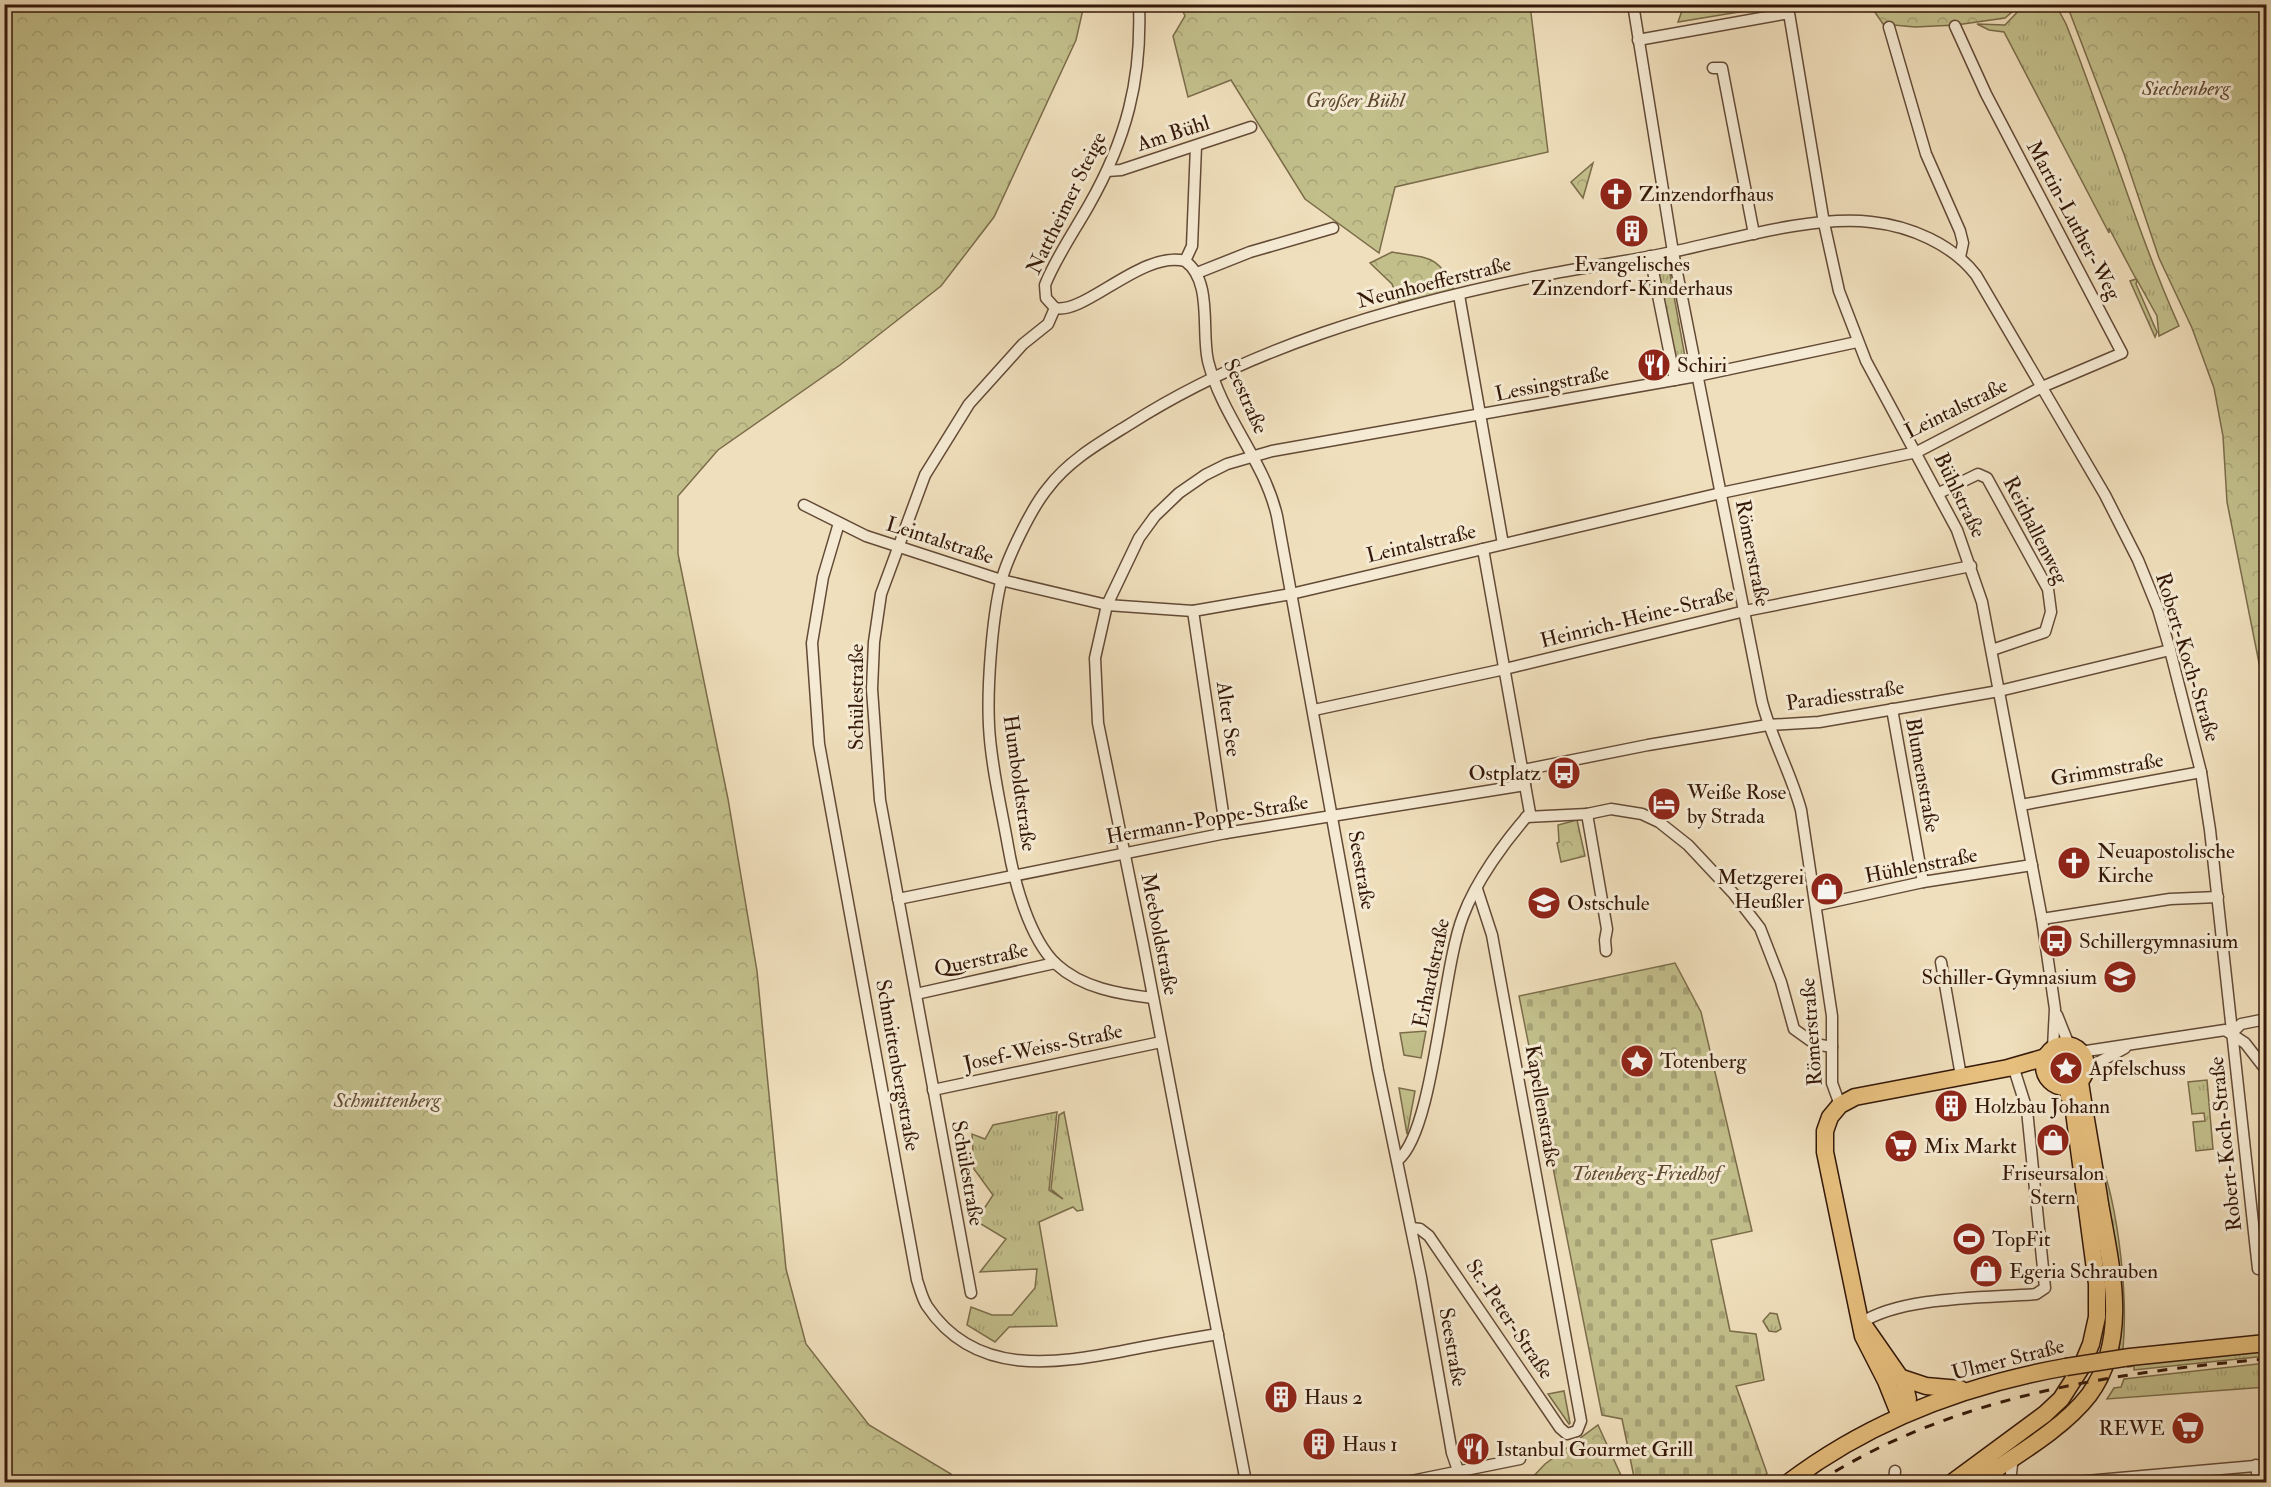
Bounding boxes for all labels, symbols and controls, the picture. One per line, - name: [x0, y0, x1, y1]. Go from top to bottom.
- park label: Siechenberg: [2141, 75, 2231, 102]
- park label: Großer Bühl: [1306, 87, 1406, 114]
- street label: Am Bühl: [1132, 109, 1214, 158]
- street label: Nattheimer Steige: [1020, 127, 1113, 279]
- street label: Martin-Luther-Weg: [2020, 136, 2127, 305]
- church icon: Zinzendorfhaus: [1598, 176, 1634, 212]
- place label: Zinzendorfhaus: [1639, 181, 1774, 208]
- building icon: Evangelisches Zinzendorf-Kinderhaus: [1614, 213, 1650, 249]
- street label: Neunhoefferstraße: [1354, 250, 1514, 315]
- place label: Evangelisches Zinzendorf-Kinderhaus: [1531, 251, 1733, 302]
- restaurant icon: Schiri: [1636, 347, 1672, 383]
- place label: Schiri: [1677, 352, 1728, 379]
- street label: Seestraße: [1217, 354, 1274, 438]
- street label: Lessingstraße: [1493, 359, 1612, 408]
- street label: Leintalstraße: [1900, 372, 2013, 445]
- street label: Bühlstraße: [1927, 448, 1992, 542]
- street label: Reithallenweg: [1997, 472, 2075, 589]
- street label: Römerstraße: [1729, 497, 1776, 609]
- street label: Leintalstraße: [883, 510, 997, 571]
- street label: Leintalstraße: [1364, 518, 1479, 569]
- street label: Robert-Koch-Straße: [2149, 569, 2226, 745]
- street label: Heinrich-Heine-Straße: [1537, 580, 1737, 655]
- street label: Schülestraße: [843, 644, 870, 750]
- street label: Paradiesstraße: [1784, 674, 1906, 717]
- street label: Alter See: [1210, 679, 1247, 759]
- street label: Humboldtstraße: [997, 713, 1042, 853]
- street label: Blumenstraße: [1899, 716, 1946, 835]
- street label: Grimmstraße: [2049, 746, 2166, 793]
- bus stop icon: Ostplatz: [1546, 755, 1582, 791]
- place label: Ostplatz: [1468, 760, 1541, 787]
- place label: Weiße Rose by Strada: [1686, 779, 1787, 830]
- hotel icon: Weiße Rose by Strada: [1646, 786, 1682, 822]
- street label: Hermann-Poppe-Straße: [1104, 788, 1310, 851]
- street label: Seestraße: [1341, 828, 1382, 912]
- place label: Neuapostolische Kirche: [2097, 838, 2235, 889]
- street label: Hühlenstraße: [1862, 841, 1980, 890]
- church icon: Neuapostolische Kirche: [2056, 845, 2092, 881]
- place label: Metzgerei Heußler: [1717, 864, 1804, 915]
- street label: Meeboldstraße: [1134, 871, 1185, 998]
- shop icon: Metzgerei Heußler: [1809, 871, 1845, 907]
- school or university icon: Ostschule: [1526, 885, 1562, 921]
- place label: Ostschule: [1567, 890, 1650, 917]
- street label: Erhardstraße: [1407, 916, 1456, 1030]
- bus stop icon: Schillergymnasium: [2038, 923, 2074, 959]
- place label: Schillergymnasium: [2079, 928, 2238, 955]
- street label: Querstraße: [931, 936, 1031, 983]
- school or university icon: Schiller-Gymnasium: [2102, 959, 2138, 995]
- place label: Schiller-Gymnasium: [1922, 964, 2097, 991]
- street label: Schmittenbergstraße: [869, 977, 926, 1153]
- street label: Römerstraße: [1794, 977, 1829, 1087]
- street label: Josef-Weiss-Straße: [960, 1017, 1125, 1078]
- street label: Kapellenstraße: [1518, 1043, 1567, 1169]
- place icon: Totenberg: [1619, 1043, 1655, 1079]
- place label: Totenberg: [1660, 1048, 1747, 1075]
- place icon: Apfelschuss: [2048, 1050, 2084, 1086]
- place label: Apfelschuss: [2088, 1055, 2186, 1082]
- street label: Robert-Koch-Straße: [2203, 1055, 2248, 1233]
- park label: Schmittenberg: [332, 1087, 442, 1114]
- building icon: Holzbau Johann: [1933, 1088, 1969, 1124]
- place label: Holzbau Johann: [1974, 1093, 2110, 1120]
- street label: Schülestraße: [945, 1118, 990, 1228]
- shop icon: Friseursalon Stern: [2035, 1122, 2071, 1158]
- supermarket icon: Mix Markt: [1883, 1128, 1919, 1164]
- place label: Mix Markt: [1924, 1133, 2017, 1160]
- park label: Totenberg-Friedhof: [1571, 1160, 1726, 1187]
- place label: Friseursalon Stern: [2002, 1160, 2105, 1211]
- sports icon: TopFit: [1951, 1221, 1987, 1257]
- place label: TopFit: [1992, 1226, 2051, 1253]
- shop icon: Egeria Schrauben: [1968, 1253, 2004, 1289]
- street label: St.-Peter-Straße: [1459, 1254, 1560, 1385]
- place label: Egeria Schrauben: [2009, 1258, 2158, 1285]
- street label: Seestraße: [1432, 1305, 1473, 1389]
- street label: Ulmer Straße: [1949, 1332, 2068, 1387]
- building icon: Haus 2: [1263, 1379, 1299, 1415]
- place label: Haus 2: [1304, 1384, 1363, 1411]
- supermarket icon: REWE: [2170, 1410, 2206, 1446]
- place label: REWE: [2098, 1415, 2165, 1442]
- building icon: Haus 1: [1301, 1426, 1337, 1462]
- place label: Haus 1: [1342, 1431, 1398, 1458]
- restaurant icon: Istanbul Gourmet Grill: [1455, 1431, 1491, 1467]
- place label: Istanbul Gourmet Grill: [1496, 1436, 1694, 1463]

